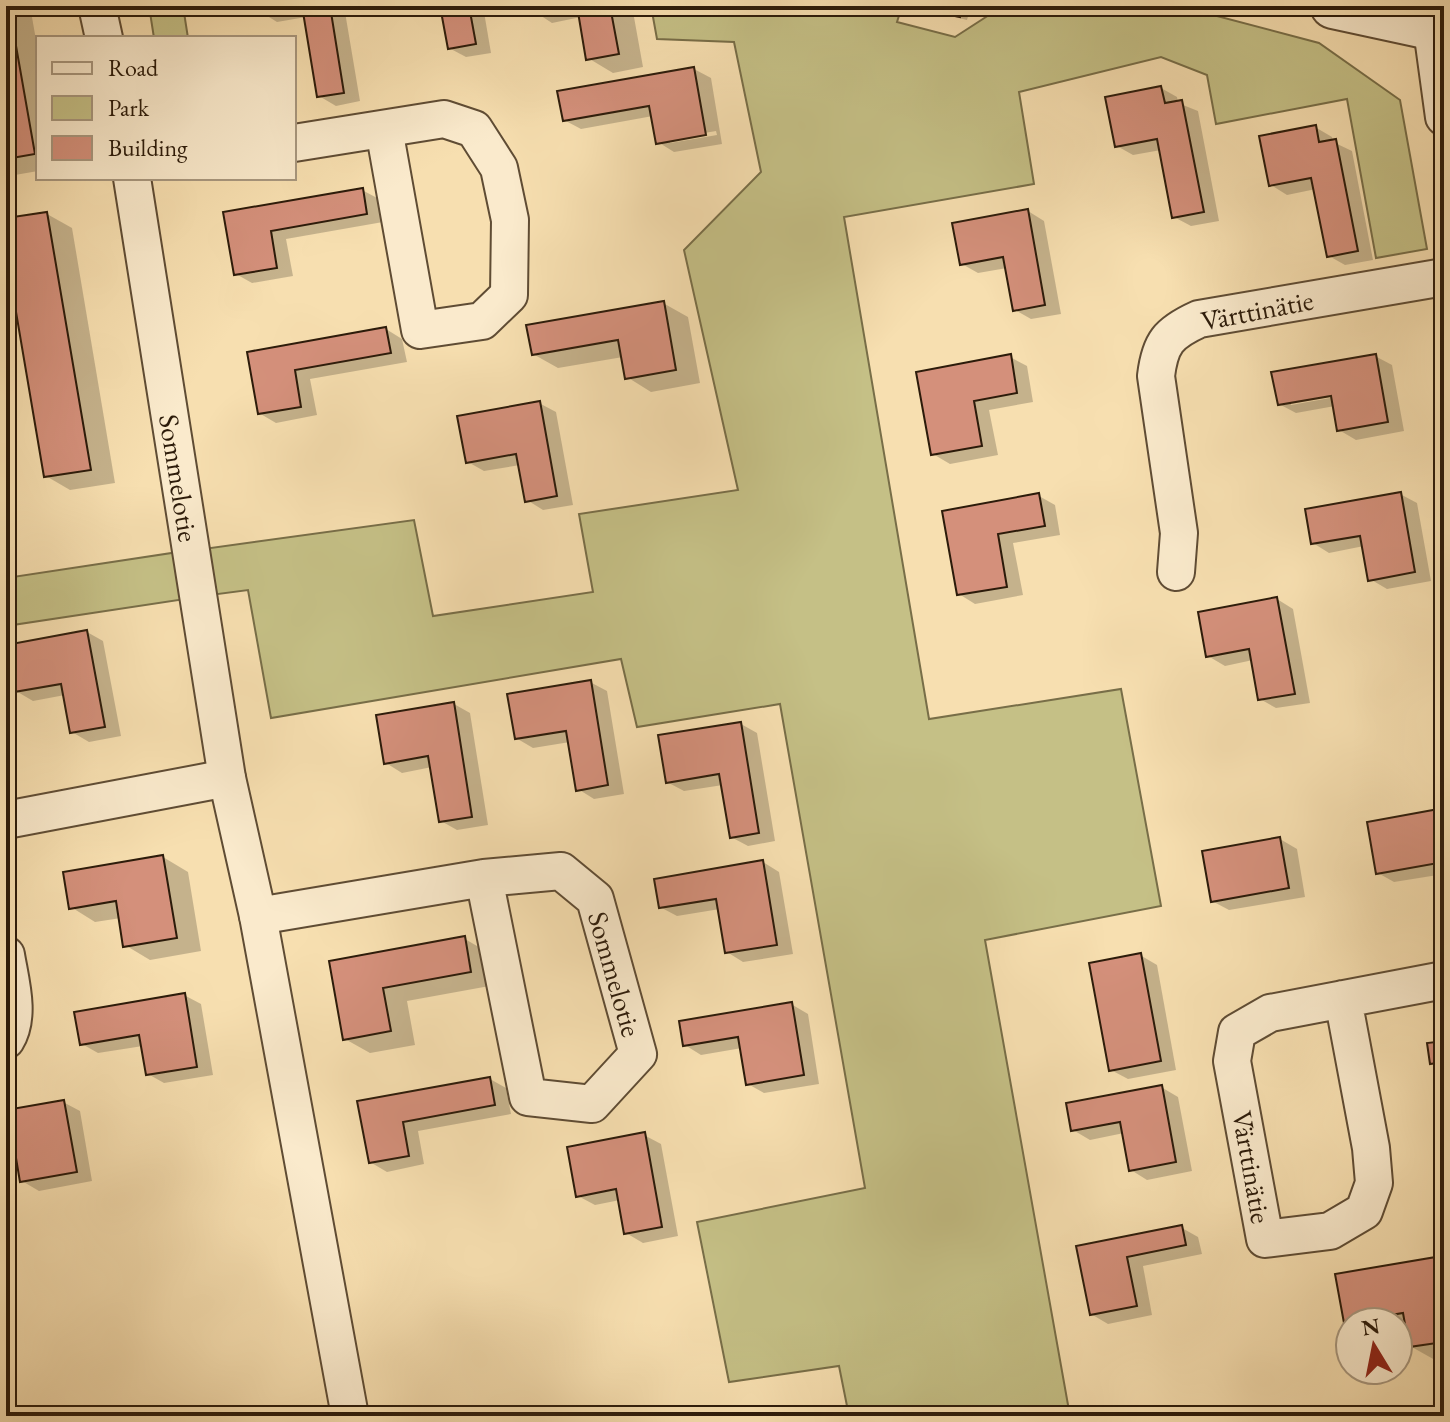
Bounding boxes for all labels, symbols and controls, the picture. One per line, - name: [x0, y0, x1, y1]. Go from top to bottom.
- legend: [36, 36, 296, 180]
- text: Road: [108, 52, 159, 83]
- text: Park: [108, 92, 150, 123]
- text: Building: [108, 132, 188, 163]
- street label: Värttinätie: [1198, 281, 1316, 338]
- street label: Sommelotie: [151, 412, 207, 544]
- street label: Sommelotie: [580, 907, 650, 1041]
- street label: Värttinätie: [1224, 1108, 1280, 1226]
- north arrow: [1334, 1306, 1414, 1386]
- text: N: [1359, 1311, 1382, 1343]

